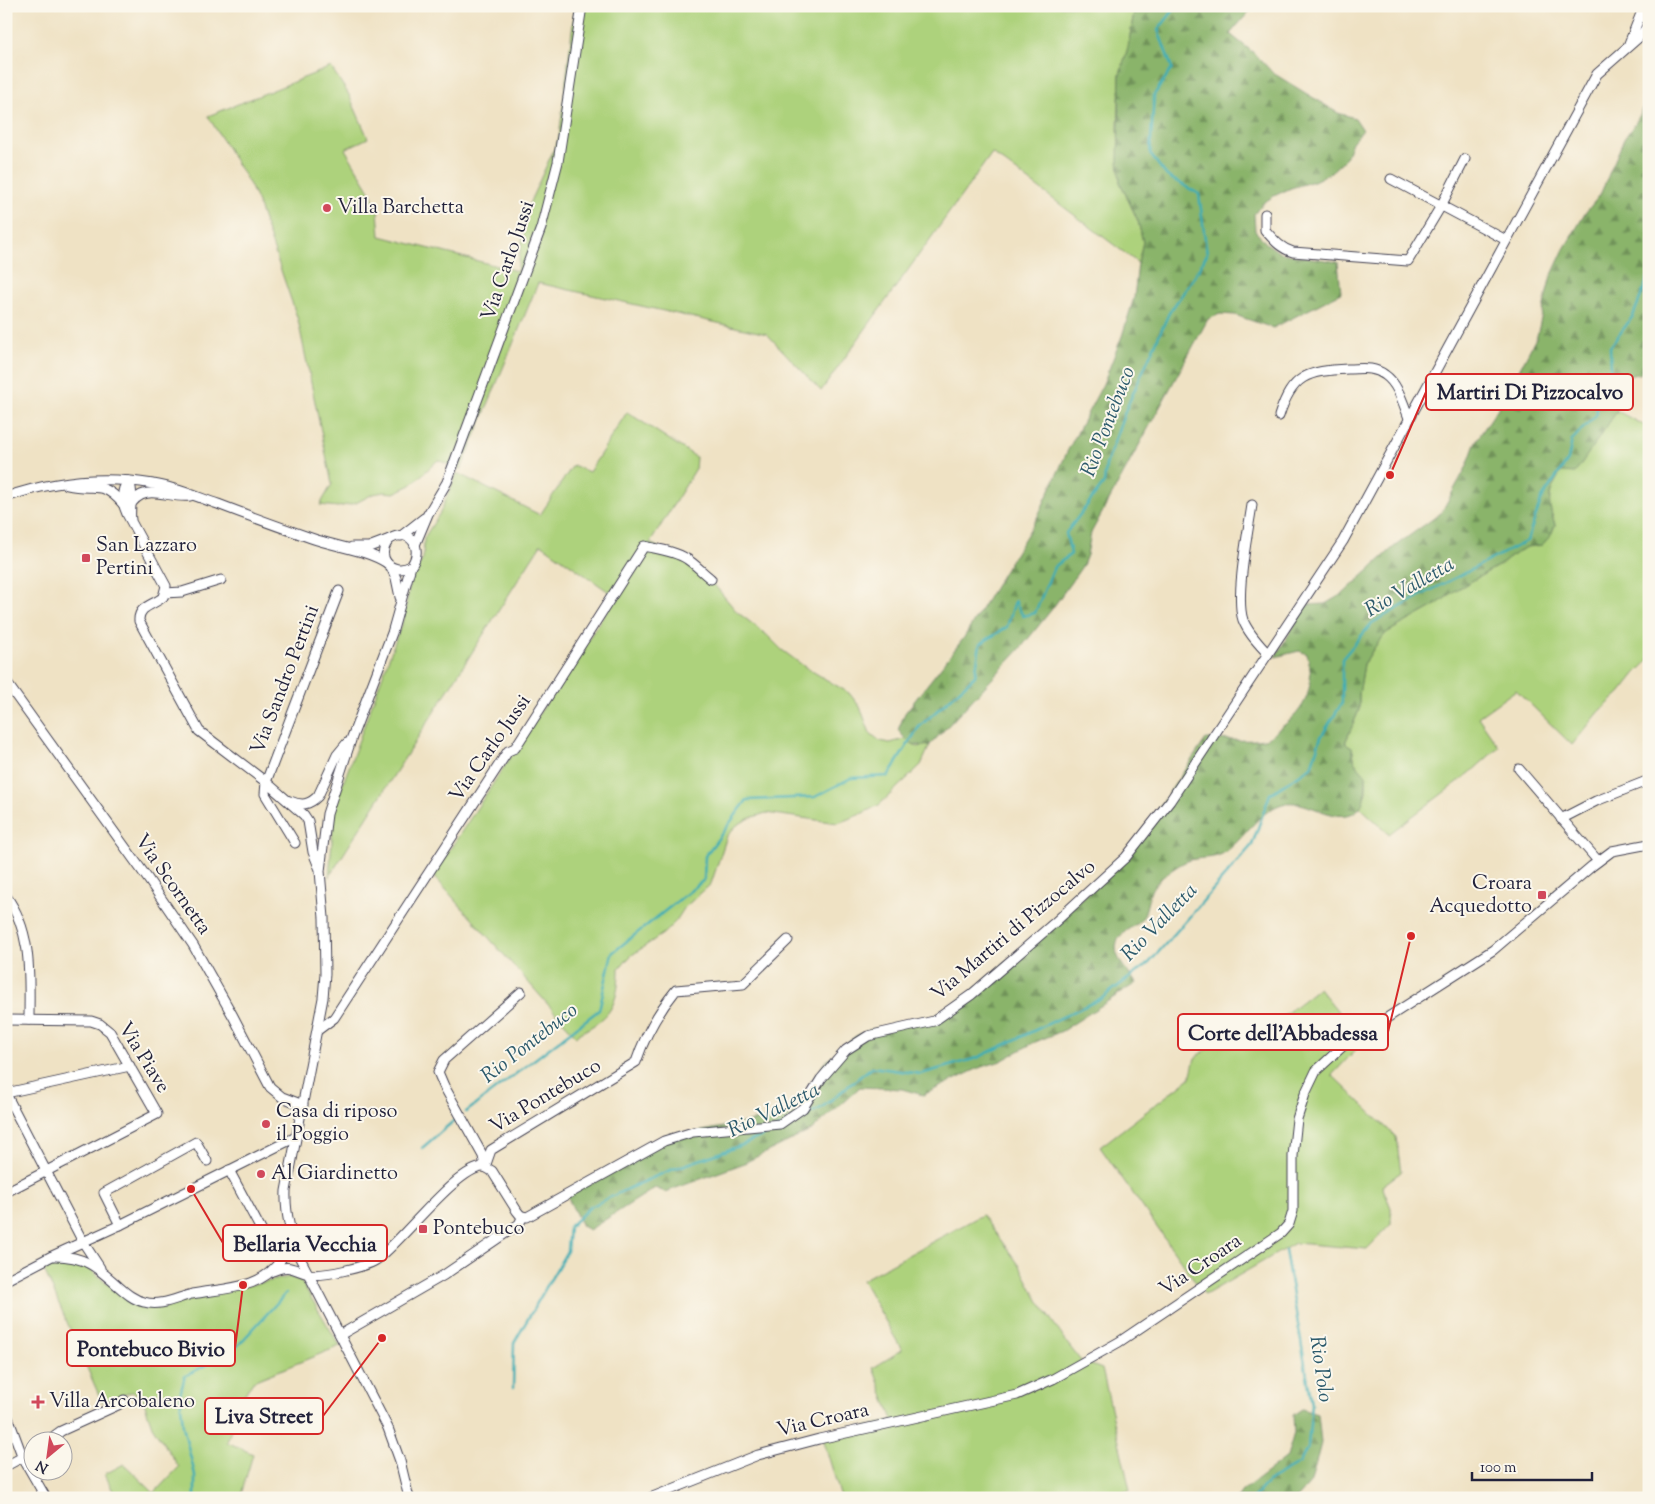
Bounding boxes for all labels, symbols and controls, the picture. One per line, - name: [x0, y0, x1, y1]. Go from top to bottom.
- place label: Villa Barchetta: [337, 194, 464, 223]
- street label: Via Carlo Jussi: [475, 197, 543, 325]
- marker: Villa Barchetta: [321, 202, 333, 214]
- water label: Rio Pontebuco: [1074, 363, 1144, 481]
- callout: Martiri Di Pizzocalvo: [1426, 374, 1633, 410]
- text: Martiri Di Pizzocalvo: [1437, 379, 1624, 409]
- place label: San Lazzaro Pertini: [96, 532, 197, 584]
- water label: Rio Valletta: [1360, 550, 1460, 626]
- marker: San Lazzaro Pertini: [80, 552, 92, 564]
- street label: Via Sandro Pertini: [244, 601, 328, 759]
- street label: Via Carlo Jussi: [443, 689, 539, 809]
- street label: Via Scornetta: [126, 829, 218, 941]
- street label: Via Martiri di Pizzocalvo: [925, 853, 1103, 1009]
- place label: Croara Acquedotto: [1429, 870, 1532, 922]
- water label: Rio Valletta: [1115, 877, 1205, 969]
- marker: Croara Acquedotto: [1536, 889, 1548, 901]
- water label: Rio Pontebuco: [475, 997, 585, 1091]
- callout: Corte dell'Abbadessa: [1178, 1014, 1388, 1050]
- street label: Via Piave: [110, 1017, 176, 1099]
- text: Corte dell'Abbadessa: [1188, 1020, 1378, 1050]
- street label: Via Pontebuco: [485, 1052, 607, 1142]
- water label: Rio Valletta: [723, 1076, 825, 1146]
- place label: Casa di riposo il Poggio: [276, 1098, 398, 1150]
- marker: Casa di riposo il Poggio: [260, 1118, 272, 1130]
- place label: Al Giardinetto: [271, 1160, 398, 1189]
- marker: Al Giardinetto: [255, 1168, 267, 1180]
- place label: Pontebuco: [433, 1215, 524, 1244]
- marker: Pontebuco: [417, 1223, 429, 1235]
- callout: Bellaria Vecchia: [223, 1225, 387, 1261]
- street label: Via Croara: [1154, 1228, 1248, 1304]
- text: Bellaria Vecchia: [233, 1231, 377, 1261]
- callout: Pontebuco Bivio: [67, 1330, 235, 1366]
- water label: Rio Polo: [1301, 1334, 1339, 1404]
- text: Pontebuco Bivio: [77, 1336, 225, 1366]
- place label: Villa Arcobaleno: [49, 1388, 195, 1417]
- marker: Villa Arcobaleno: [31, 1395, 45, 1409]
- street label: Via Croara: [774, 1396, 872, 1446]
- callout: Liva Street: [205, 1398, 323, 1434]
- text: Liva Street: [215, 1403, 314, 1433]
- north arrow: [22, 1432, 72, 1482]
- scale bar: [1472, 1449, 1592, 1481]
- text: N: [33, 1454, 52, 1477]
- text: 100 m: [1480, 1458, 1517, 1479]

